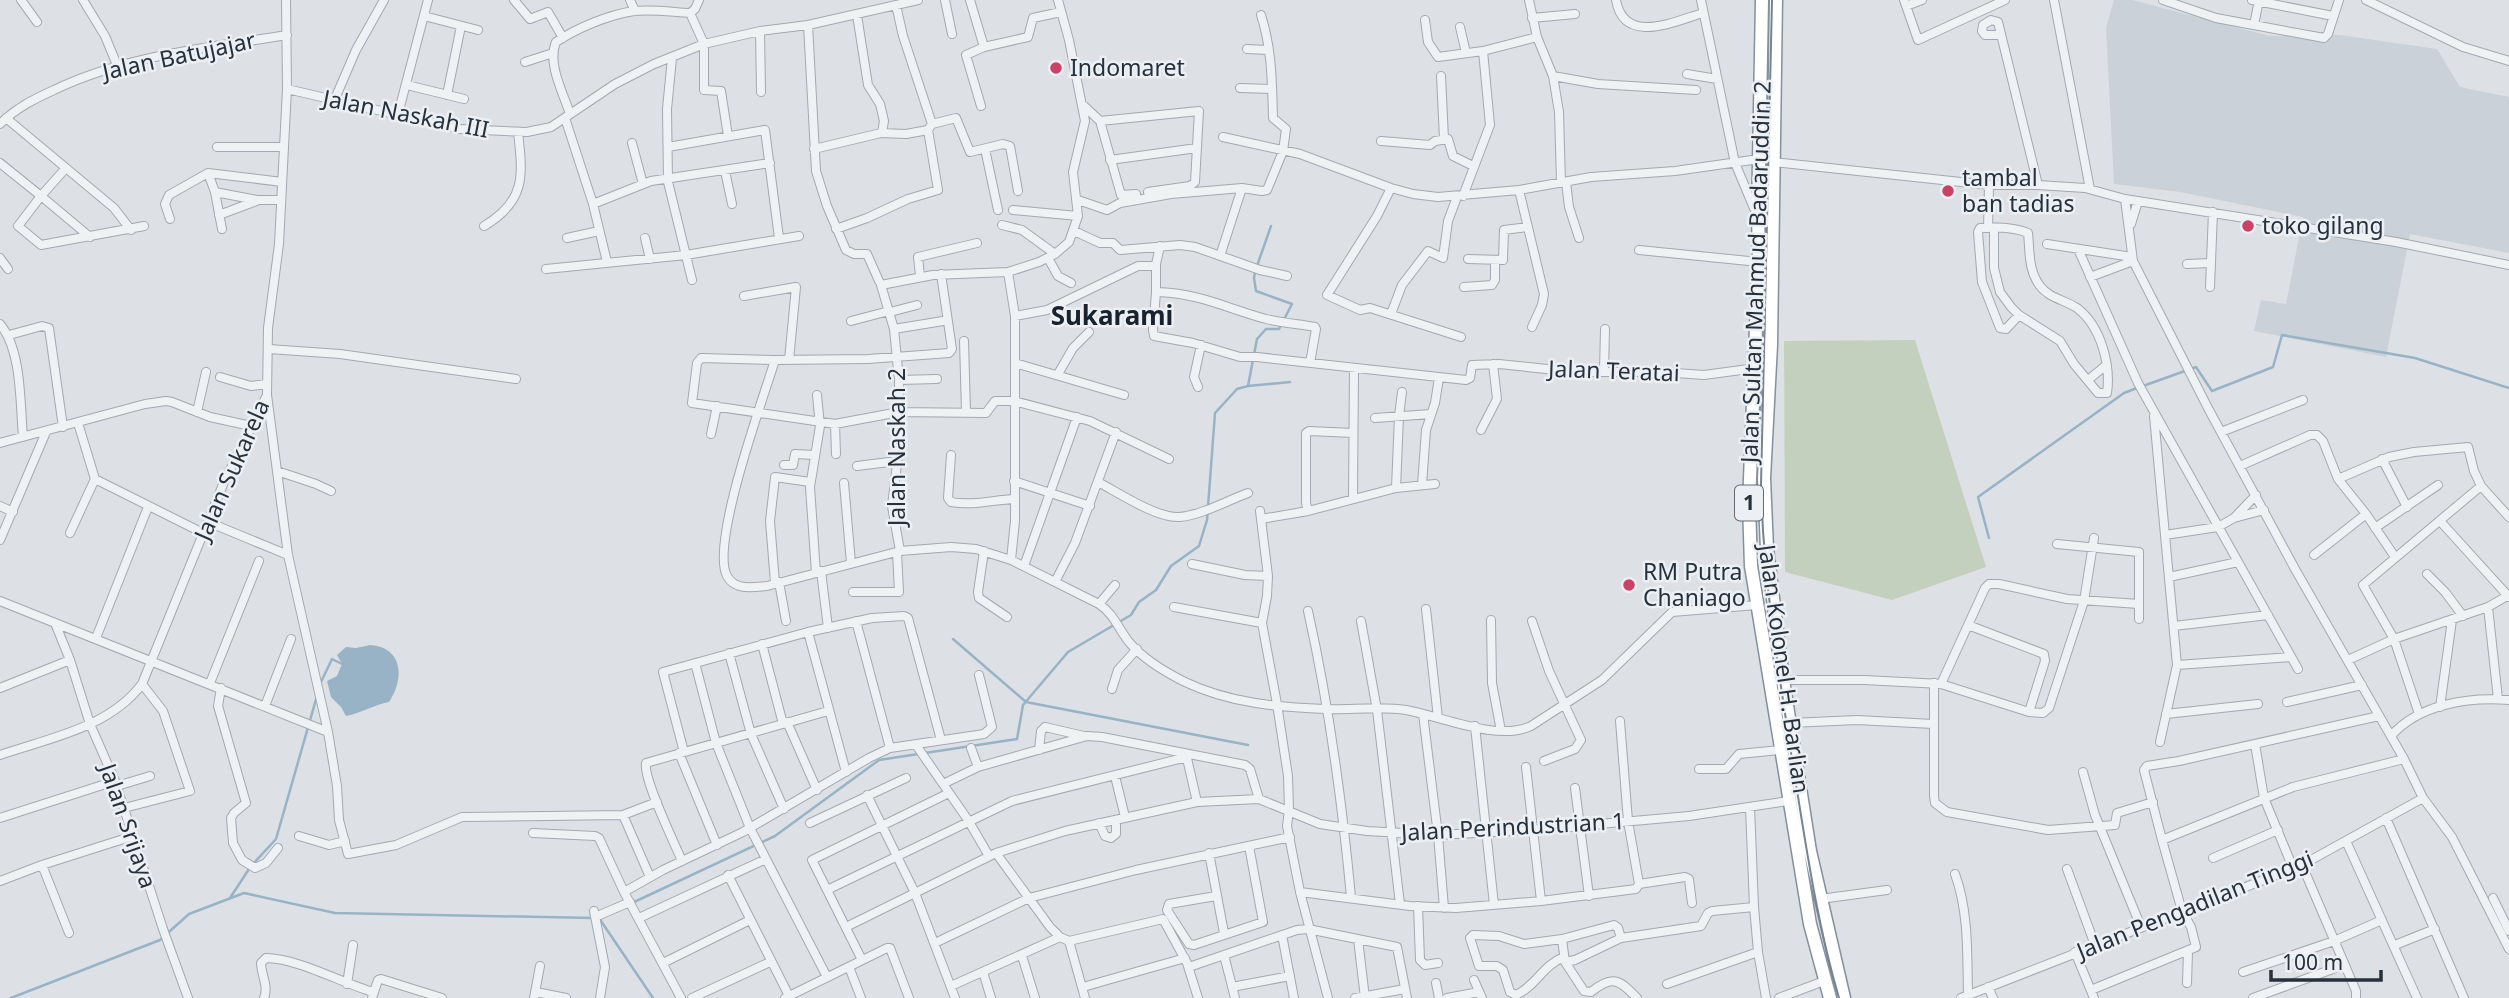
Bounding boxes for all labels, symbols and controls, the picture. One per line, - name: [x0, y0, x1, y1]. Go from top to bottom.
- street label: Jalan Batujajar: [97, 23, 259, 87]
- place label: Indomaret: [1070, 51, 1185, 83]
- marker: Indomaret: [1048, 60, 1064, 76]
- street label: Jalan Sultan Mahmud Badaruddin 2: [1732, 80, 1778, 466]
- street label: Jalan Naskah III: [319, 81, 492, 145]
- place label: tambal ban tadias: [1962, 161, 2074, 219]
- marker: tambal ban tadias: [1940, 183, 1956, 199]
- place label: toko gilang: [2262, 209, 2384, 241]
- marker: toko gilang: [2240, 218, 2256, 234]
- district label: Sukarami: [1051, 297, 1173, 333]
- street label: Jalan Teratai: [1546, 352, 1680, 388]
- street label: Jalan Naskah 2: [880, 368, 912, 528]
- street label: Jalan Sukarela: [185, 394, 276, 547]
- road number: 1: [1735, 486, 1763, 520]
- street label: Jalan Kolonel H. Barlian: [1751, 540, 1818, 795]
- place label: RM Putra Chaniago: [1643, 555, 1746, 613]
- marker: RM Putra Chaniago: [1621, 577, 1637, 593]
- street label: Jalan Srijaya: [92, 757, 165, 892]
- street label: Jalan Perindustrian 1: [1398, 804, 1626, 848]
- street label: Jalan Pengadilan Tinggi: [2070, 842, 2318, 967]
- scale bar: [2271, 939, 2381, 983]
- text: 100 m: [2282, 948, 2343, 976]

